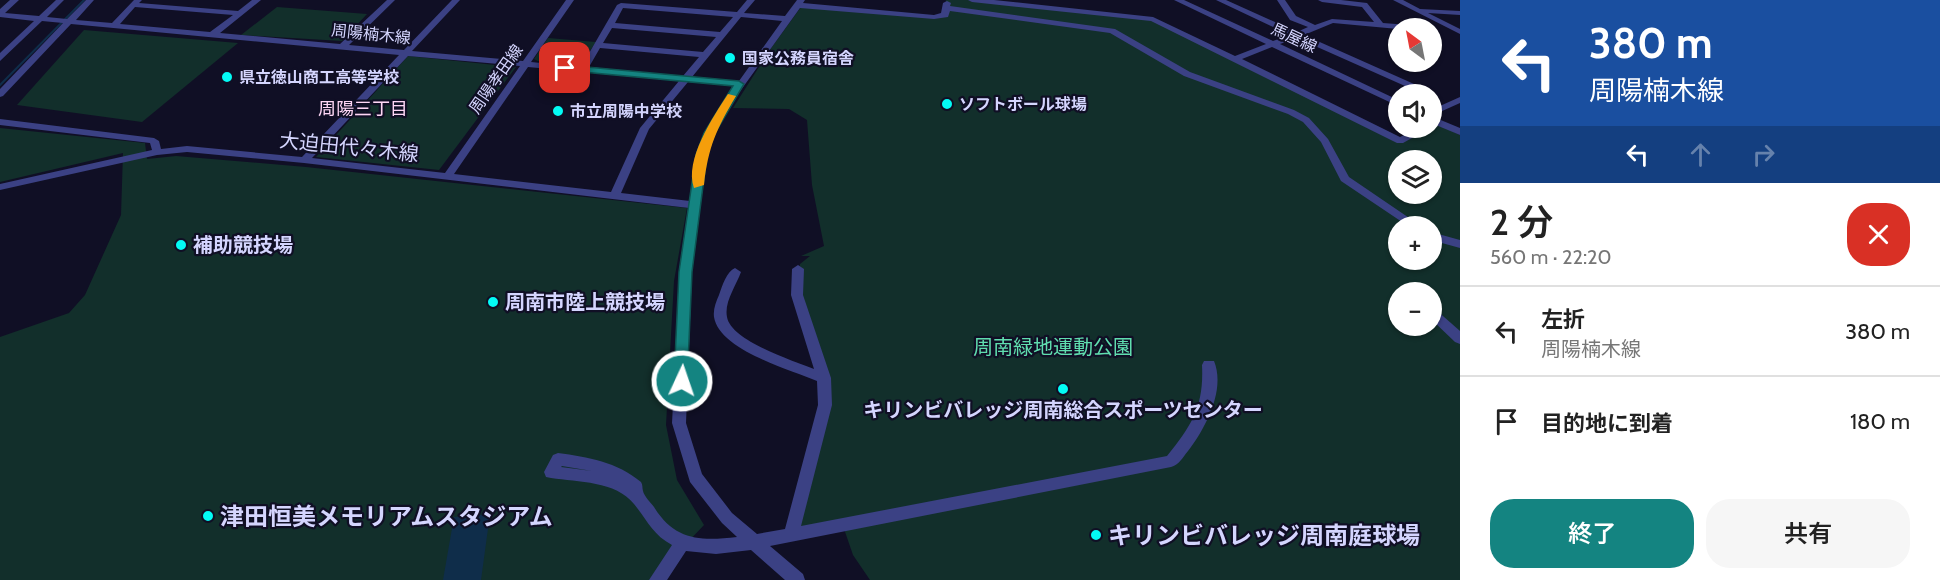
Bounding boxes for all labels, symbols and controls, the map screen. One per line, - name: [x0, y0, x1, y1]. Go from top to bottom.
- text: 380 m: [1589, 17, 1713, 69]
- north arrow: [1388, 18, 1442, 72]
- map controls: [1388, 18, 1442, 336]
- street label: 馬屋線: [1268, 19, 1320, 57]
- street label: 周陽楠木線: [330, 20, 412, 48]
- icon: left: [1490, 24, 1568, 102]
- street label: 周陽孝田線: [465, 41, 527, 117]
- pin: [539, 42, 590, 93]
- place label: 国家公務員宿舎: [742, 49, 854, 68]
- icon: arrive: [548, 51, 581, 84]
- marker: 国家公務員宿舎: [723, 51, 737, 65]
- place label: 県立徳山商工高等学校: [239, 68, 399, 87]
- marker: 県立徳山商工高等学校: [220, 70, 234, 84]
- text: 周陽楠木線: [1589, 74, 1724, 107]
- button: sound: [1388, 84, 1442, 138]
- place label: ソフトボール球場: [959, 95, 1087, 114]
- marker: ソフトボール球場: [940, 97, 954, 111]
- district label: 周陽三丁目: [318, 98, 408, 120]
- place label: 市立周陽中学校: [570, 102, 682, 121]
- marker: 市立周陽中学校: [551, 104, 565, 118]
- street label: 大迫田代々木線: [278, 128, 420, 166]
- icon: left: [1621, 138, 1654, 171]
- icon: ahead: [1684, 138, 1717, 171]
- icon: right: [1747, 138, 1780, 171]
- button: layers: [1388, 150, 1442, 204]
- text: 2 分: [1490, 200, 1553, 244]
- button: close: [1847, 203, 1910, 266]
- button: +: [1388, 216, 1442, 270]
- place label: 補助競技場: [193, 233, 293, 257]
- marker: 補助競技場: [174, 238, 188, 252]
- text: 560 m · 22:20: [1490, 245, 1612, 269]
- button: −: [1388, 282, 1442, 336]
- place label: 周南市陸上競技場: [505, 290, 665, 314]
- marker: 周南市陸上競技場: [486, 295, 500, 309]
- text: 左折: [1541, 306, 1585, 333]
- icon: left: [1490, 315, 1523, 348]
- text: 380 m: [1845, 318, 1910, 345]
- park label: 周南緑地運動公園: [973, 335, 1133, 359]
- text: 周陽楠木線: [1541, 337, 1641, 361]
- position arrow: [650, 349, 714, 413]
- marker: キリンビバレッジ周南総合スポーツセンター: [1056, 382, 1070, 396]
- place label: キリンビバレッジ周南総合スポーツセンター: [863, 398, 1263, 422]
- icon: arrive: [1490, 405, 1523, 438]
- text: 180 m: [1850, 408, 1910, 435]
- text: 目的地に到着: [1541, 410, 1673, 437]
- button: 終了: [1490, 499, 1694, 568]
- button: 共有: [1706, 499, 1910, 568]
- place label: 津田恒美メモリアムスタジアム: [220, 502, 553, 531]
- marker: 津田恒美メモリアムスタジアム: [201, 509, 215, 523]
- place label: キリンビバレッジ周南庭球場: [1108, 521, 1420, 550]
- marker: キリンビバレッジ周南庭球場: [1089, 528, 1103, 542]

